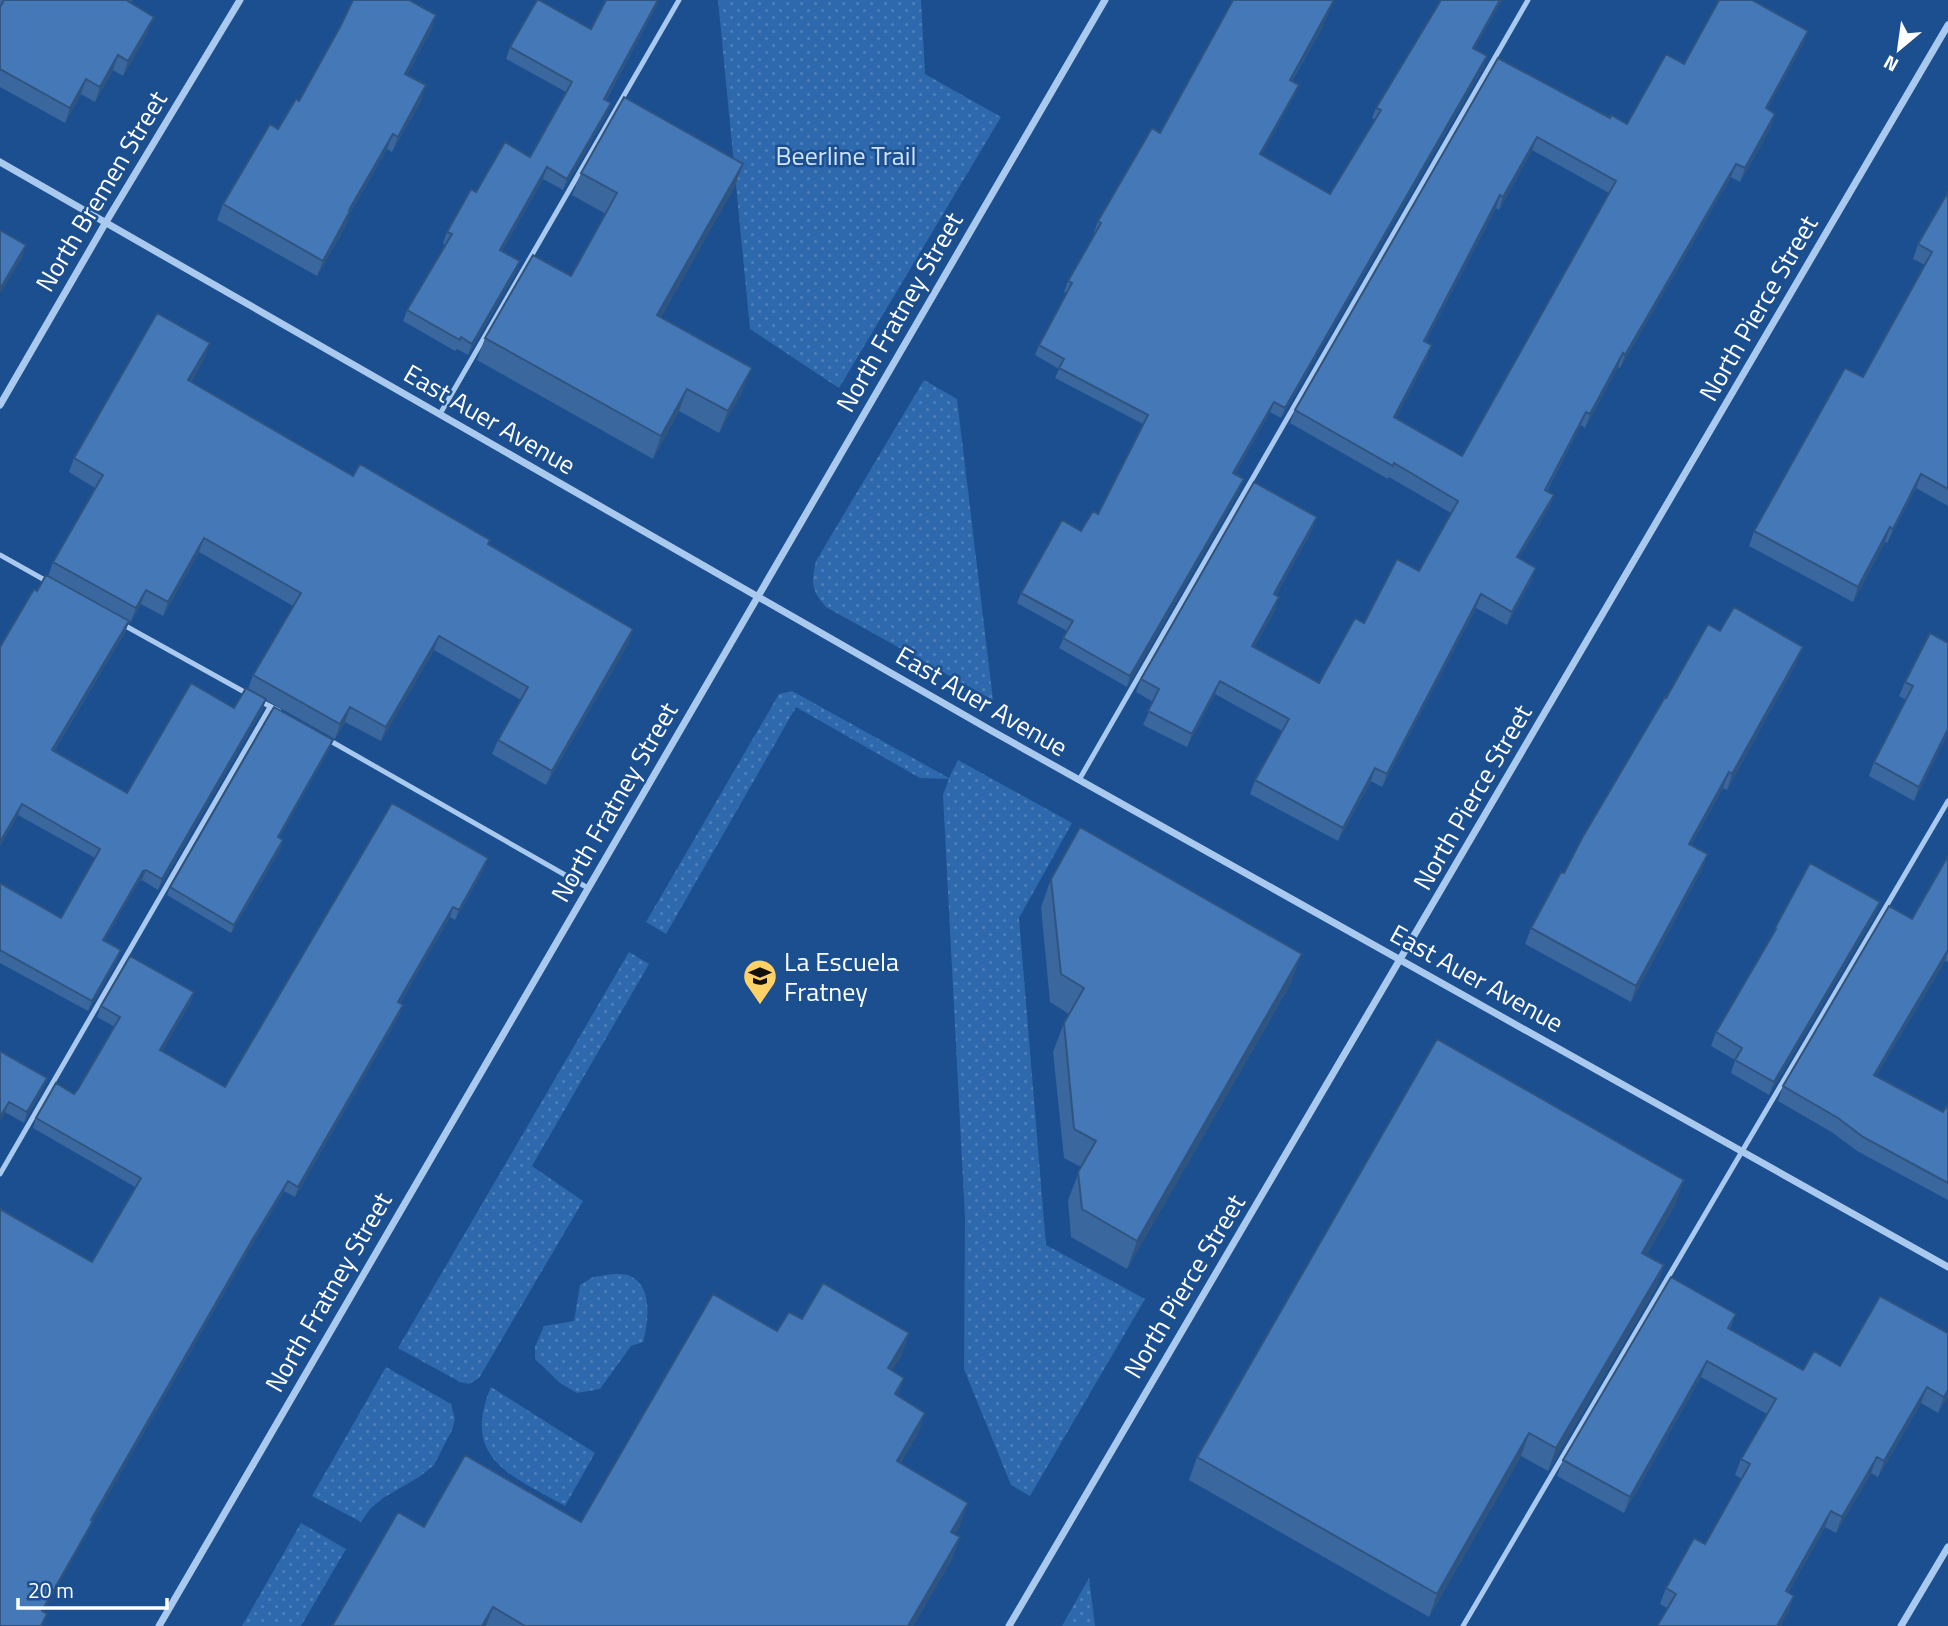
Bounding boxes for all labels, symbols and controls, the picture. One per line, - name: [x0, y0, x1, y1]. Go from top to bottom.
- north arrow: [1864, 14, 1934, 84]
- text: N: [1878, 48, 1903, 80]
- street label: North Bremen Street: [25, 83, 177, 299]
- park label: Beerline Trail: [776, 136, 916, 175]
- street label: North Fratney Street: [826, 205, 972, 419]
- street label: North Pierce Street: [1689, 208, 1827, 408]
- street label: East Auer Avenue: [397, 354, 583, 484]
- street label: East Auer Avenue: [889, 636, 1075, 766]
- street label: North Fratney Street: [541, 695, 687, 909]
- street label: North Pierce Street: [1403, 697, 1541, 897]
- street label: East Auer Avenue: [1383, 914, 1571, 1042]
- place label: La Escuela Fratney: [784, 942, 899, 1011]
- school or university icon: La Escuela Fratney: [741, 957, 779, 1006]
- street label: North Fratney Street: [255, 1185, 401, 1399]
- street label: North Pierce Street: [1113, 1186, 1255, 1386]
- scale bar: [18, 1566, 166, 1610]
- text: 20 m: [28, 1574, 74, 1606]

